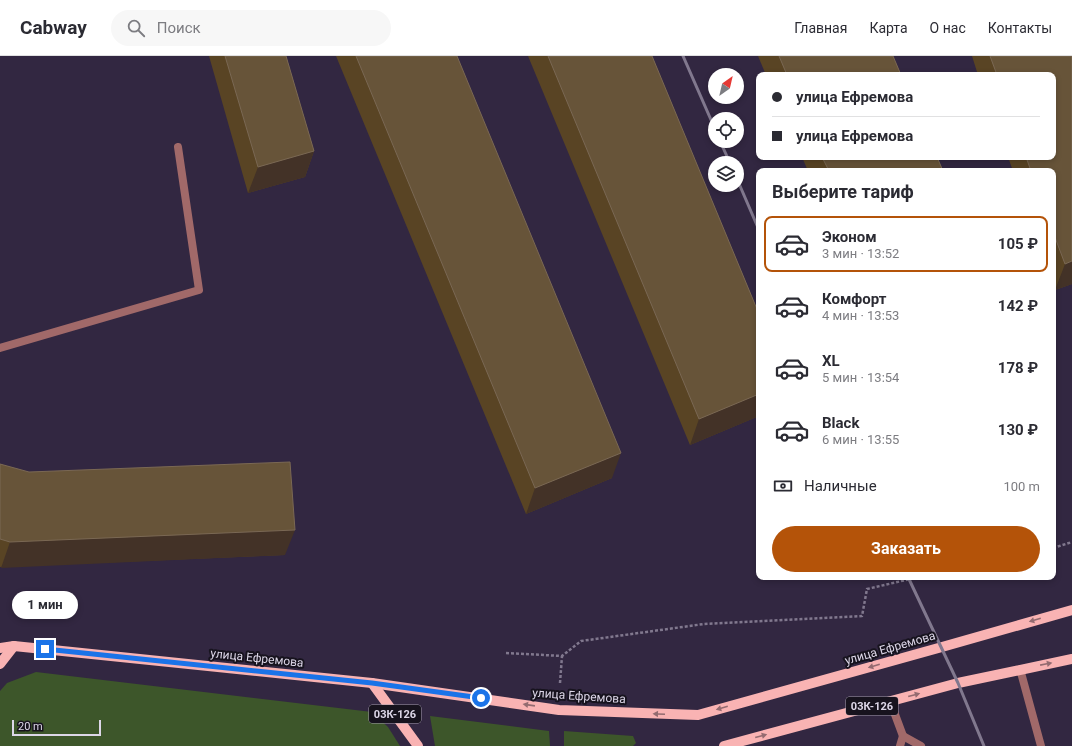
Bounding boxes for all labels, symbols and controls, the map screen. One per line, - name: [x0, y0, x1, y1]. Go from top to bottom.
- search box: [111, 10, 391, 46]
- text: Cabway: [20, 16, 87, 39]
- icon: search: [125, 17, 147, 39]
- text: Поиск: [157, 19, 201, 37]
- text: Главная: [794, 20, 847, 36]
- text: Карта: [869, 20, 908, 36]
- text: О нас: [930, 20, 966, 36]
- text: Контакты: [988, 20, 1052, 36]
- north arrow: [708, 68, 744, 104]
- map controls: [708, 68, 744, 192]
- text: улица Ефремова: [796, 88, 913, 106]
- button: locate: [708, 112, 744, 148]
- text: улица Ефремова: [796, 127, 913, 145]
- button: layers: [708, 156, 744, 192]
- text: Выберите тариф: [772, 181, 914, 202]
- icon: car: [774, 226, 810, 262]
- text: Эконом: [822, 228, 877, 246]
- text: 105 ₽: [998, 235, 1038, 253]
- text: 3 мин · 13:52: [822, 246, 899, 261]
- icon: car: [774, 288, 810, 324]
- text: Комфорт: [822, 290, 886, 308]
- text: 142 ₽: [998, 297, 1038, 315]
- text: 4 мин · 13:53: [822, 308, 899, 323]
- icon: car: [774, 350, 810, 386]
- text: XL: [822, 352, 840, 370]
- text: 178 ₽: [998, 359, 1038, 377]
- text: 5 мин · 13:54: [822, 370, 899, 385]
- icon: car: [774, 412, 810, 448]
- text: Black: [822, 414, 859, 432]
- text: 130 ₽: [998, 421, 1038, 439]
- text: 6 мин · 13:55: [822, 432, 899, 447]
- icon: cash: [772, 475, 794, 497]
- text: Наличные: [804, 477, 877, 495]
- text: 100 m: [1003, 479, 1040, 494]
- button: Заказать: [772, 526, 1040, 572]
- callout: 1 мин: [12, 591, 78, 619]
- text: 1 мин: [27, 597, 63, 612]
- one-way arrow: [1028, 618, 1041, 624]
- street label: улица Ефремова: [843, 628, 937, 668]
- route end: [36, 640, 54, 658]
- street label: улица Ефремова: [210, 646, 304, 670]
- one-way arrow: [1040, 661, 1052, 667]
- one-way arrow: [868, 663, 880, 669]
- street label: улица Ефремова: [532, 686, 626, 706]
- route start: [472, 689, 490, 707]
- one-way arrow: [908, 692, 920, 698]
- road number: 03К-126: [846, 697, 898, 715]
- one-way arrow: [523, 702, 535, 708]
- road number: 03К-126: [369, 705, 421, 723]
- one-way arrow: [715, 706, 728, 712]
- one-way arrow: [653, 710, 665, 717]
- scale bar: [12, 718, 101, 737]
- text: 20 m: [18, 720, 43, 733]
- one-way arrow: [756, 733, 768, 739]

